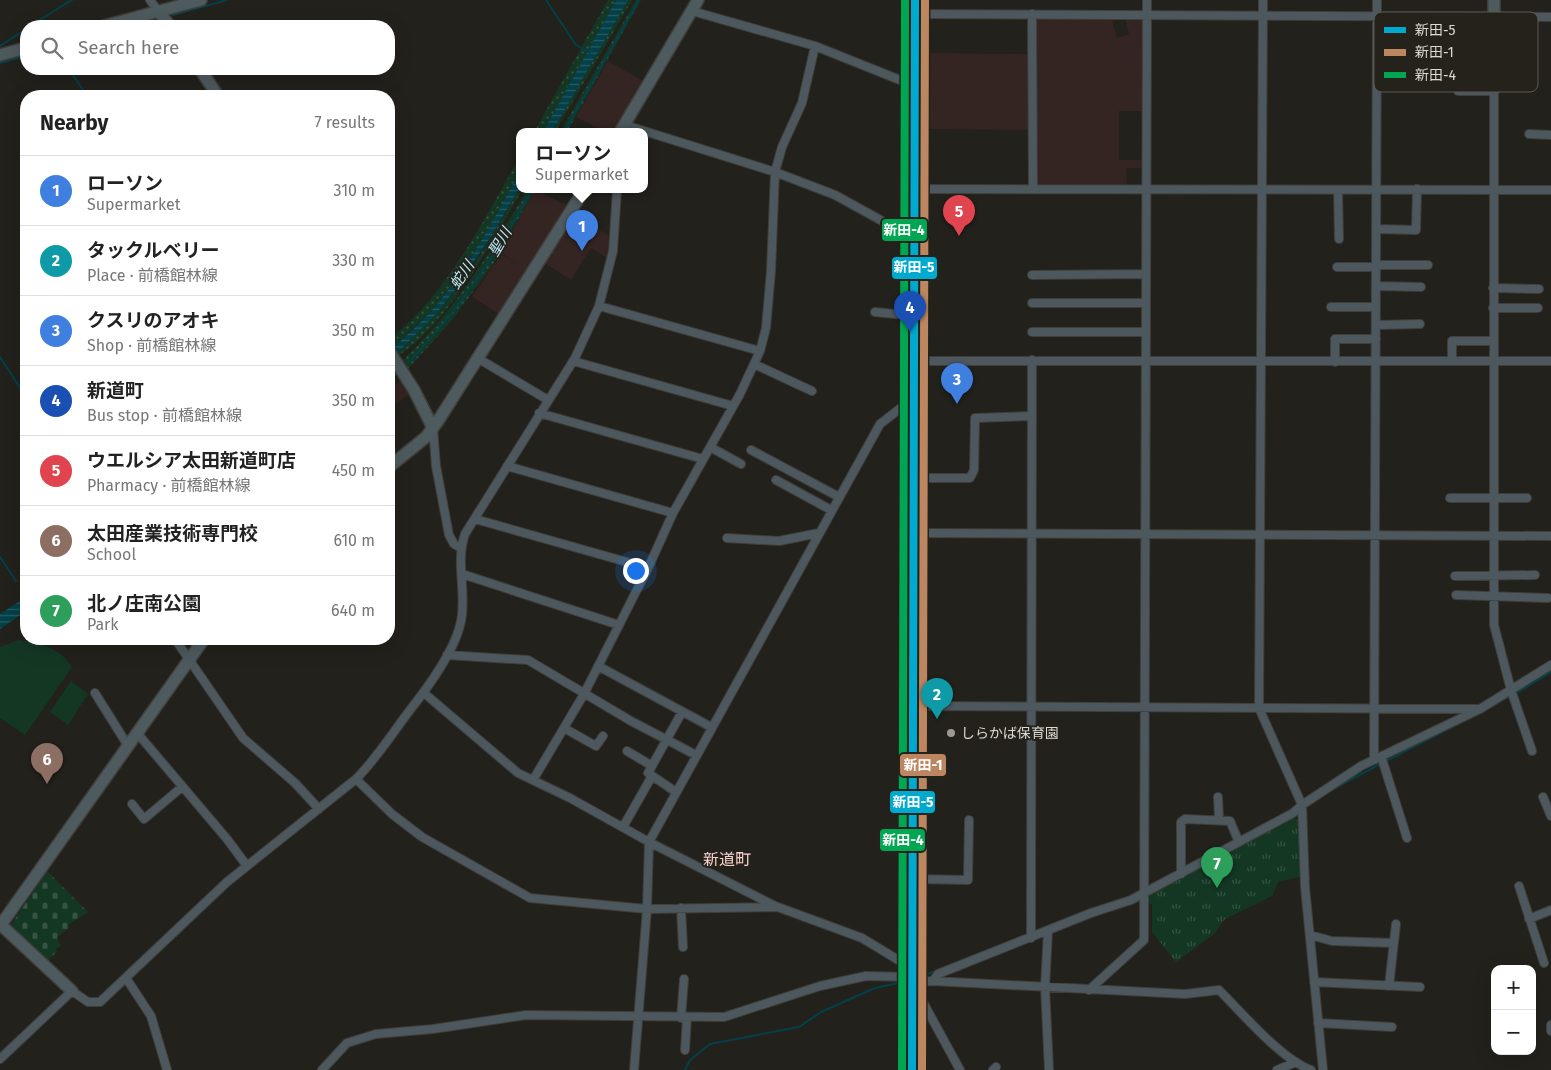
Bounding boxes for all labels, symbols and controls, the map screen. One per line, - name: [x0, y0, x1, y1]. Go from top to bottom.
- legend: [1374, 12, 1538, 92]
- search box: [20, 20, 395, 75]
- text: 新田-5: [1415, 22, 1456, 39]
- icon: search: [38, 34, 66, 62]
- text: Search here: [78, 36, 179, 59]
- text: 新田-1: [1415, 44, 1454, 61]
- text: 新田-4: [1415, 67, 1457, 84]
- text: Nearby: [40, 110, 108, 136]
- text: 7 results: [315, 113, 375, 132]
- popup: [516, 128, 648, 193]
- text: ローソン: [535, 142, 611, 165]
- text: Supermarket: [535, 165, 629, 184]
- text: ローソン: [87, 172, 163, 195]
- text: 1: [52, 181, 60, 200]
- text: 310 m: [334, 181, 375, 200]
- text: Supermarket: [87, 195, 181, 214]
- pin: 5: [943, 195, 975, 236]
- pin: 1: [566, 210, 598, 251]
- line badge: 新田-4: [881, 218, 928, 242]
- text: 新田-4: [883, 222, 925, 239]
- water label: 聖川: [485, 223, 516, 259]
- text: タックルベリー: [87, 239, 219, 262]
- text: 2: [52, 251, 60, 270]
- text: 330 m: [332, 251, 375, 270]
- water label: 蛇川: [446, 256, 479, 292]
- line badge: 新田-5: [891, 256, 938, 280]
- text: 新田-5: [893, 259, 935, 276]
- text: Place · 前橋館林線: [87, 266, 218, 285]
- pin: 4: [894, 291, 926, 332]
- text: クスリのアオキ: [87, 309, 219, 332]
- text: 3: [52, 321, 60, 340]
- text: 350 m: [332, 321, 375, 340]
- text: Shop · 前橋館林線: [87, 336, 216, 355]
- pin: 3: [941, 363, 973, 404]
- text: 新道町: [87, 379, 144, 402]
- text: 4: [51, 391, 61, 410]
- text: 350 m: [332, 391, 375, 410]
- text: Bus stop · 前橋館林線: [87, 406, 242, 425]
- text: ウエルシア太田新道町店: [87, 449, 296, 472]
- text: 5: [52, 461, 60, 480]
- text: 450 m: [332, 461, 375, 480]
- text: Pharmacy · 前橋館林線: [87, 476, 251, 495]
- text: 太田産業技術専門校: [87, 522, 258, 545]
- text: 6: [51, 531, 61, 550]
- text: 610 m: [333, 531, 375, 550]
- text: School: [87, 545, 136, 564]
- your location: [623, 558, 649, 584]
- text: 北ノ庄南公園: [87, 592, 201, 615]
- text: 7: [52, 601, 60, 620]
- text: 640 m: [331, 601, 375, 620]
- text: Park: [87, 615, 119, 634]
- pin: 2: [921, 678, 953, 719]
- place label: しらかば保育園: [961, 725, 1059, 742]
- marker: しらかば保育園: [945, 727, 957, 739]
- pin: 6: [31, 743, 63, 784]
- line badge: 新田-1: [899, 753, 947, 777]
- text: 新田-1: [903, 757, 943, 774]
- line badge: 新田-5: [889, 790, 936, 814]
- text: 新田-5: [892, 794, 934, 811]
- line badge: 新田-4: [879, 828, 926, 852]
- text: 新田-4: [882, 832, 924, 849]
- pin: 7: [1201, 847, 1233, 888]
- district label: 新道町: [703, 850, 751, 869]
- map controls: [1491, 965, 1536, 1055]
- button: +: [1491, 965, 1536, 1010]
- button: −: [1491, 1010, 1536, 1055]

